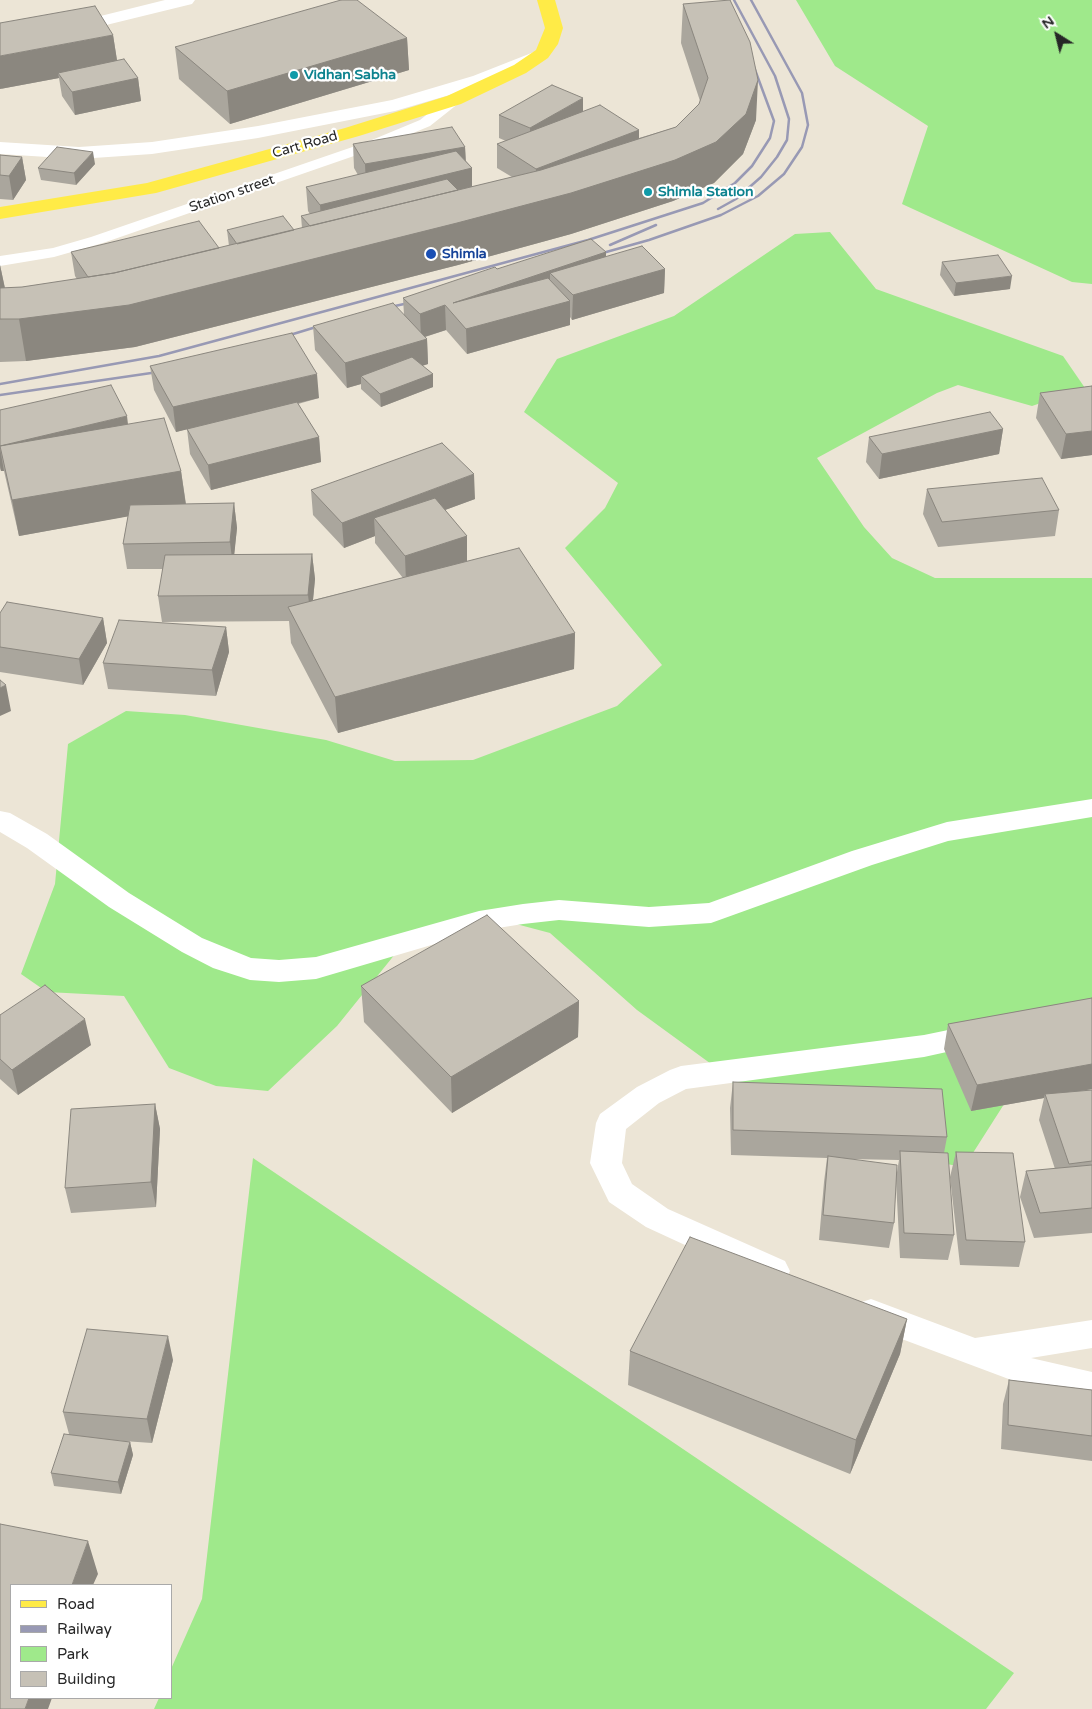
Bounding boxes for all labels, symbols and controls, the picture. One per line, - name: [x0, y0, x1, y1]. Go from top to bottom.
- north arrow: [1032, 10, 1082, 60]
- text: N: [1038, 12, 1057, 33]
- place label: Vidhan Sabha: [304, 67, 396, 83]
- marker: Vidhan Sabha: [288, 69, 300, 81]
- street label: Cart Road: [270, 128, 340, 162]
- street label: Station street: [187, 172, 277, 216]
- place label: Shimla Station: [658, 184, 754, 200]
- marker: Shimla Station: [642, 186, 654, 198]
- place label: Shimla: [442, 246, 487, 262]
- marker: Shimla: [424, 247, 438, 261]
- legend: [10, 1584, 172, 1699]
- text: Road: [57, 1595, 95, 1613]
- text: Railway: [57, 1620, 112, 1638]
- text: Park: [57, 1645, 89, 1663]
- text: Building: [57, 1670, 116, 1688]

